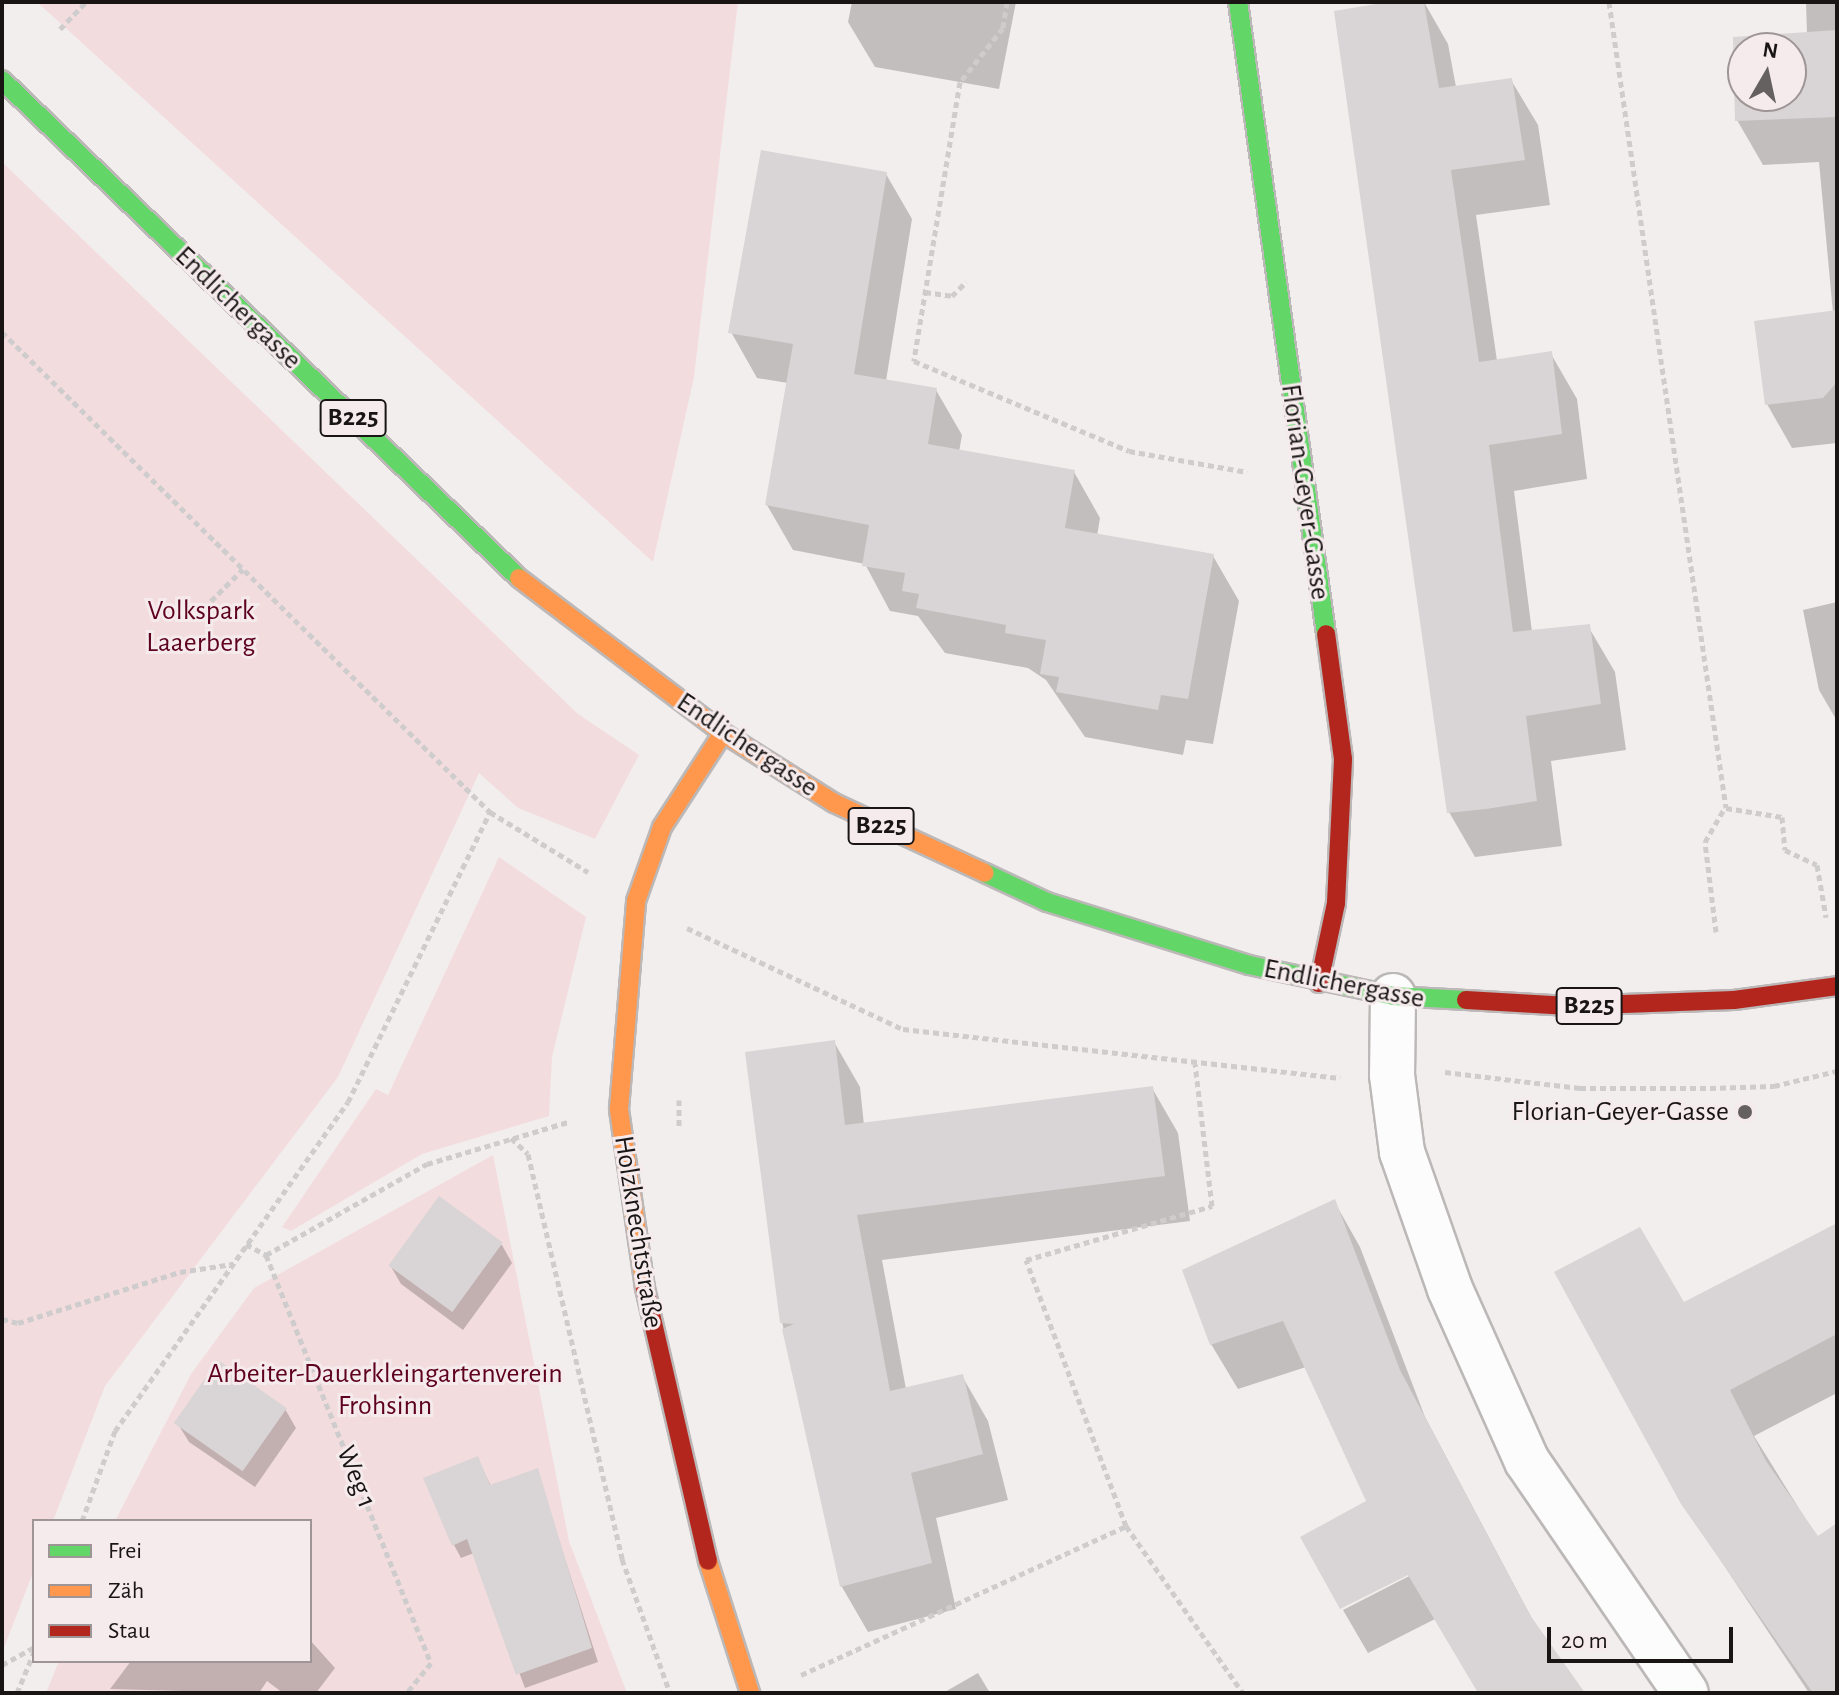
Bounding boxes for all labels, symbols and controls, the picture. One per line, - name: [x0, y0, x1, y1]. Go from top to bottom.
- north arrow: [1727, 32, 1807, 112]
- text: N: [1761, 38, 1780, 62]
- street label: Endlichergasse: [168, 239, 308, 377]
- street label: Florian-Geyer-Gasse: [1273, 382, 1337, 602]
- road number: B225: [319, 396, 387, 440]
- park label: Volkspark Laaerberg: [146, 594, 256, 660]
- street label: Endlichergasse: [670, 686, 824, 804]
- road number: B225: [847, 804, 915, 848]
- street label: Endlichergasse: [1261, 952, 1427, 1016]
- road number: B225: [1555, 984, 1623, 1028]
- place label: Florian-Geyer-Gasse: [1512, 1095, 1729, 1129]
- marker: Florian-Geyer-Gasse: [1736, 1103, 1754, 1121]
- street label: Holzknechtstraße: [606, 1133, 670, 1331]
- park label: Arbeiter-Dauerkleingartenverein Frohsinn: [207, 1357, 563, 1423]
- street label: Weg 1: [328, 1441, 384, 1513]
- legend: [32, 1519, 312, 1663]
- text: Frei: [108, 1539, 142, 1563]
- text: Zäh: [108, 1579, 144, 1603]
- scale bar: [1551, 1611, 1737, 1661]
- text: Stau: [108, 1619, 150, 1643]
- text: 20 m: [1561, 1629, 1608, 1653]

